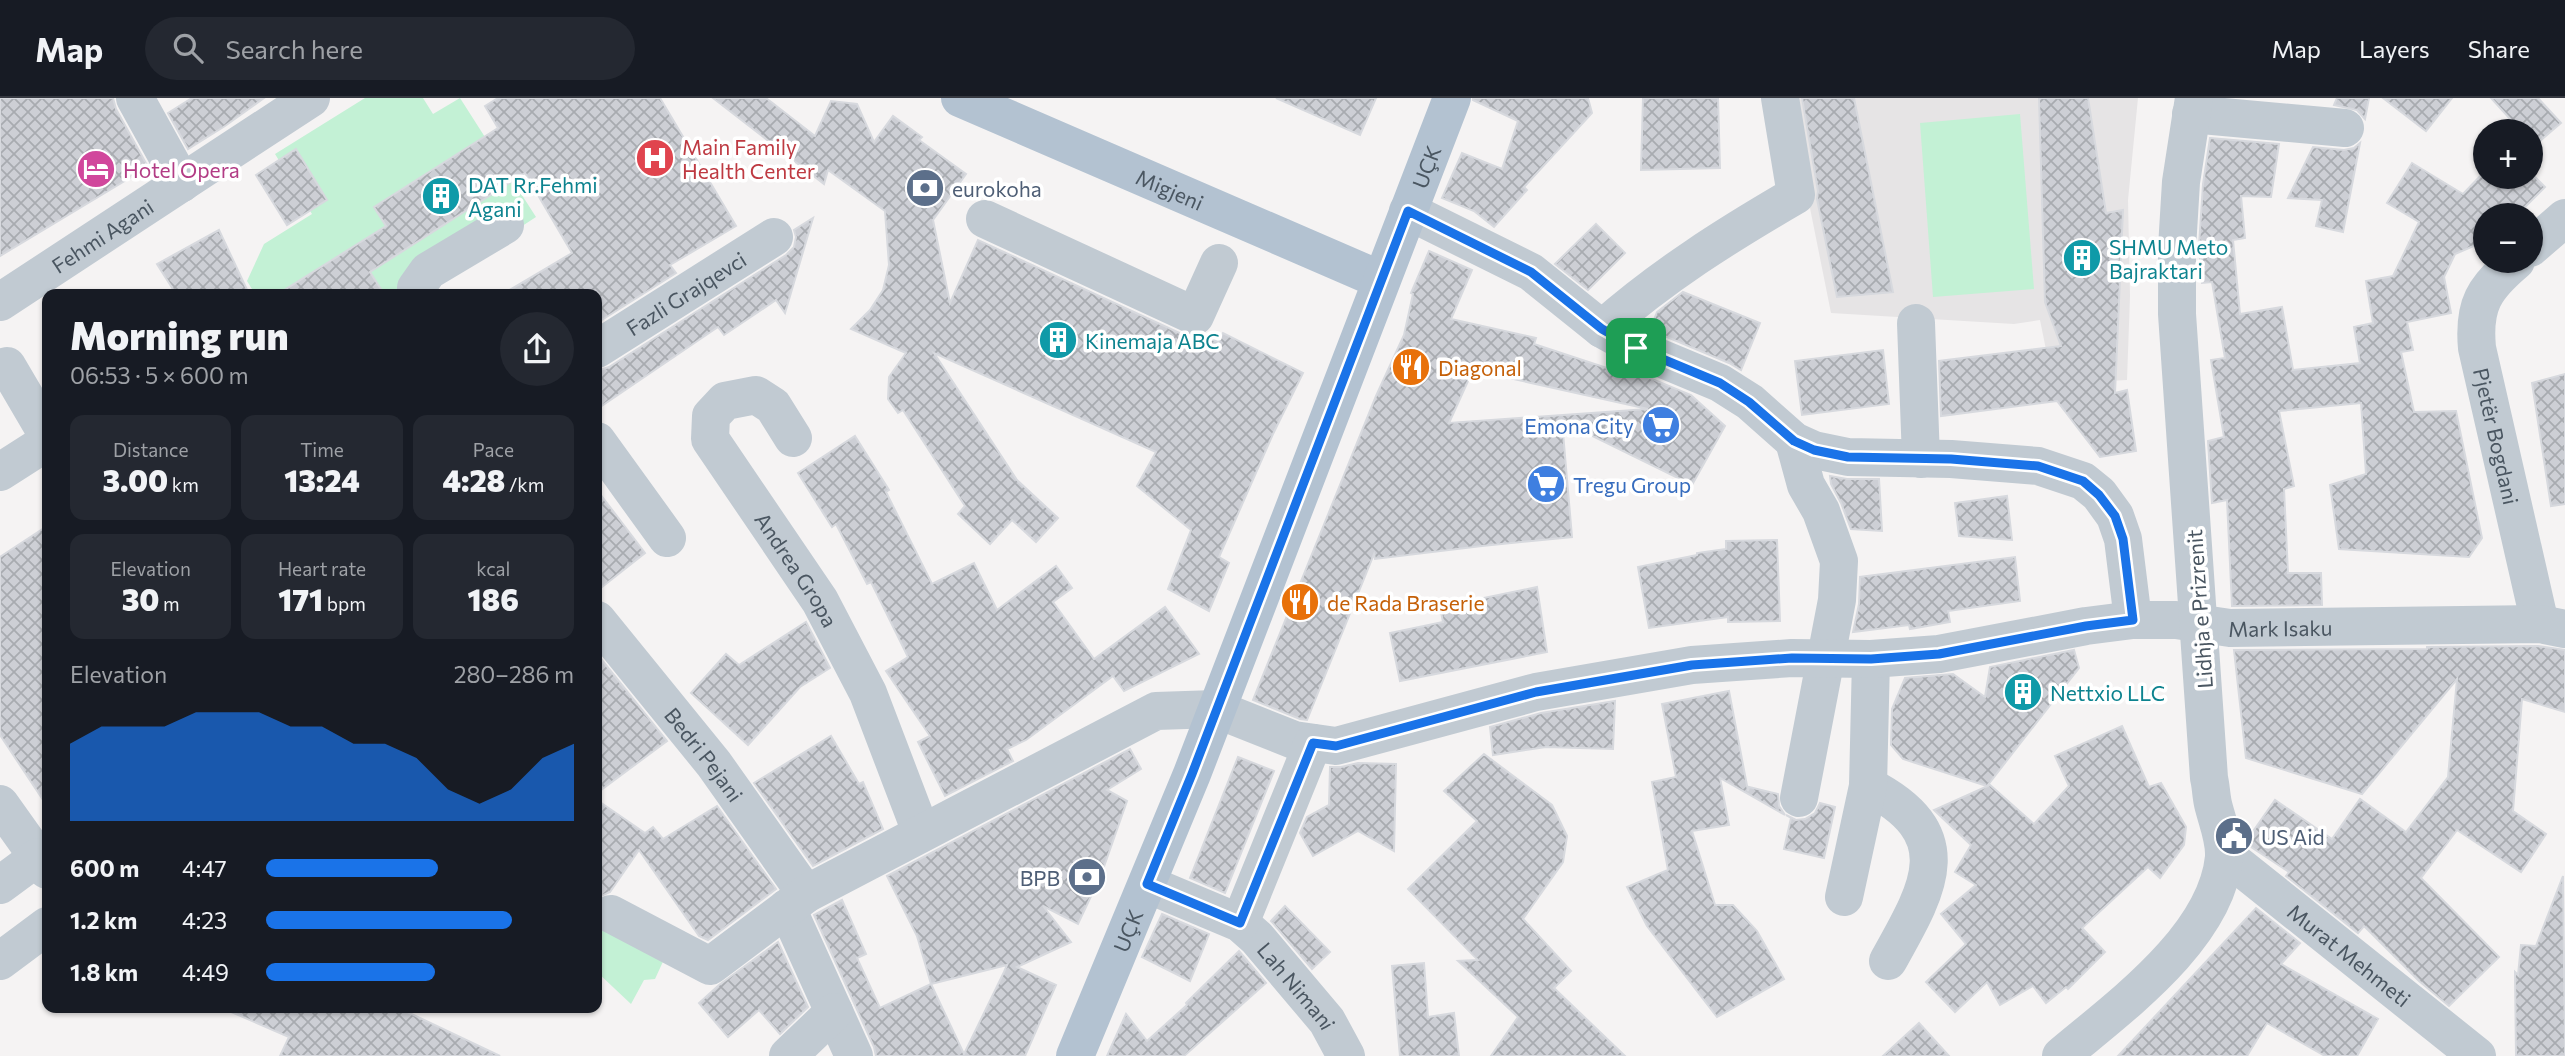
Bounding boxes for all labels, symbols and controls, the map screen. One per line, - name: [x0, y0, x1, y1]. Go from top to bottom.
- search box: [145, 17, 635, 80]
- text: Map: [35, 28, 103, 69]
- icon: search: [169, 29, 207, 67]
- text: Search here: [225, 33, 363, 64]
- text: Map: [2272, 34, 2321, 63]
- text: Layers: [2359, 34, 2430, 63]
- text: Share: [2468, 34, 2530, 63]
- map controls: [2473, 119, 2543, 273]
- button: +: [2473, 119, 2543, 189]
- place label: Main Family Health Center: [682, 134, 815, 183]
- hospital icon: Main Family Health Center: [634, 137, 676, 179]
- street label: UÇK: [1406, 142, 1445, 192]
- hotel icon: Hotel Opera: [75, 148, 117, 190]
- place label: Hotel Opera: [123, 157, 240, 182]
- street label: Migjeni: [1133, 163, 1208, 214]
- bank icon: eurokoha: [904, 167, 946, 209]
- place label: DAT Rr.Fehmi Agani: [468, 172, 598, 221]
- building icon: DAT Rr.Fehmi Agani: [420, 175, 462, 217]
- place label: eurokoha: [952, 176, 1042, 201]
- street label: Fehmi Agani: [47, 193, 157, 277]
- button: −: [2473, 203, 2543, 273]
- place label: SHMU Meto Bajraktari: [2109, 234, 2228, 283]
- building icon: SHMU Meto Bajraktari: [2061, 237, 2103, 279]
- street label: Fazli Grajqevci: [621, 246, 750, 340]
- text: Morning run: [70, 311, 289, 358]
- button: share: [500, 312, 574, 386]
- pin: [1606, 318, 1666, 378]
- building icon: Kinemaja ABC: [1037, 319, 1079, 361]
- place label: Kinemaja ABC: [1085, 328, 1220, 353]
- icon: arrive: [1617, 329, 1655, 367]
- restaurant icon: Diagonal: [1390, 346, 1432, 388]
- place label: Diagonal: [1438, 355, 1522, 380]
- text: 06:53 · 5 × 600 m: [70, 361, 248, 389]
- street label: Pjetër Bogdani: [2469, 365, 2525, 507]
- supermarket icon: Emona City: [1640, 404, 1682, 446]
- place label: Emona City: [1524, 413, 1634, 438]
- text: Distance: [113, 438, 188, 461]
- text: Time: [300, 438, 344, 461]
- text: Pace: [473, 438, 514, 461]
- text: 3.00: [103, 461, 168, 498]
- text: 13:24: [284, 461, 360, 498]
- text: 4:28: [442, 461, 505, 498]
- supermarket icon: Tregu Group: [1525, 463, 1567, 505]
- place label: Tregu Group: [1573, 472, 1691, 497]
- text: km: [168, 473, 199, 496]
- text: /km: [505, 473, 544, 496]
- street label: Andrea Gropa: [751, 507, 844, 631]
- street label: Lidhja e Prizrenit: [2181, 529, 2217, 689]
- text: Elevation: [111, 557, 191, 580]
- text: Heart rate: [278, 557, 366, 580]
- text: kcal: [476, 557, 510, 580]
- text: 30: [122, 580, 159, 617]
- text: 171: [278, 580, 323, 617]
- text: 186: [468, 580, 519, 617]
- restaurant icon: de Rada Braserie: [1279, 581, 1321, 623]
- place label: de Rada Braserie: [1327, 590, 1485, 615]
- text: m: [159, 592, 180, 615]
- text: bpm: [323, 592, 366, 615]
- street label: Mark Isaku: [2228, 614, 2333, 641]
- text: Elevation: [70, 660, 167, 688]
- text: 280–286 m: [454, 660, 574, 688]
- building icon: Nettxio LLC: [2002, 671, 2044, 713]
- place label: Nettxio LLC: [2050, 680, 2165, 705]
- street label: Bedri Pejani: [660, 702, 749, 806]
- public building icon: US Aid: [2213, 815, 2255, 857]
- place label: US Aid: [2261, 824, 2325, 849]
- text: 600 m: [70, 854, 139, 882]
- text: 4:47: [182, 854, 227, 882]
- bank icon: BPB: [1066, 856, 1108, 898]
- place label: BPB: [1020, 865, 1060, 890]
- street label: Murat Mehmeti: [2283, 898, 2416, 1011]
- street label: UÇK: [1107, 905, 1147, 955]
- text: 1.2 km: [70, 906, 137, 934]
- text: 4:23: [182, 906, 227, 934]
- street label: Lah Nimani: [1253, 937, 1342, 1034]
- text: 1.8 km: [70, 958, 138, 986]
- text: 4:49: [182, 958, 229, 986]

